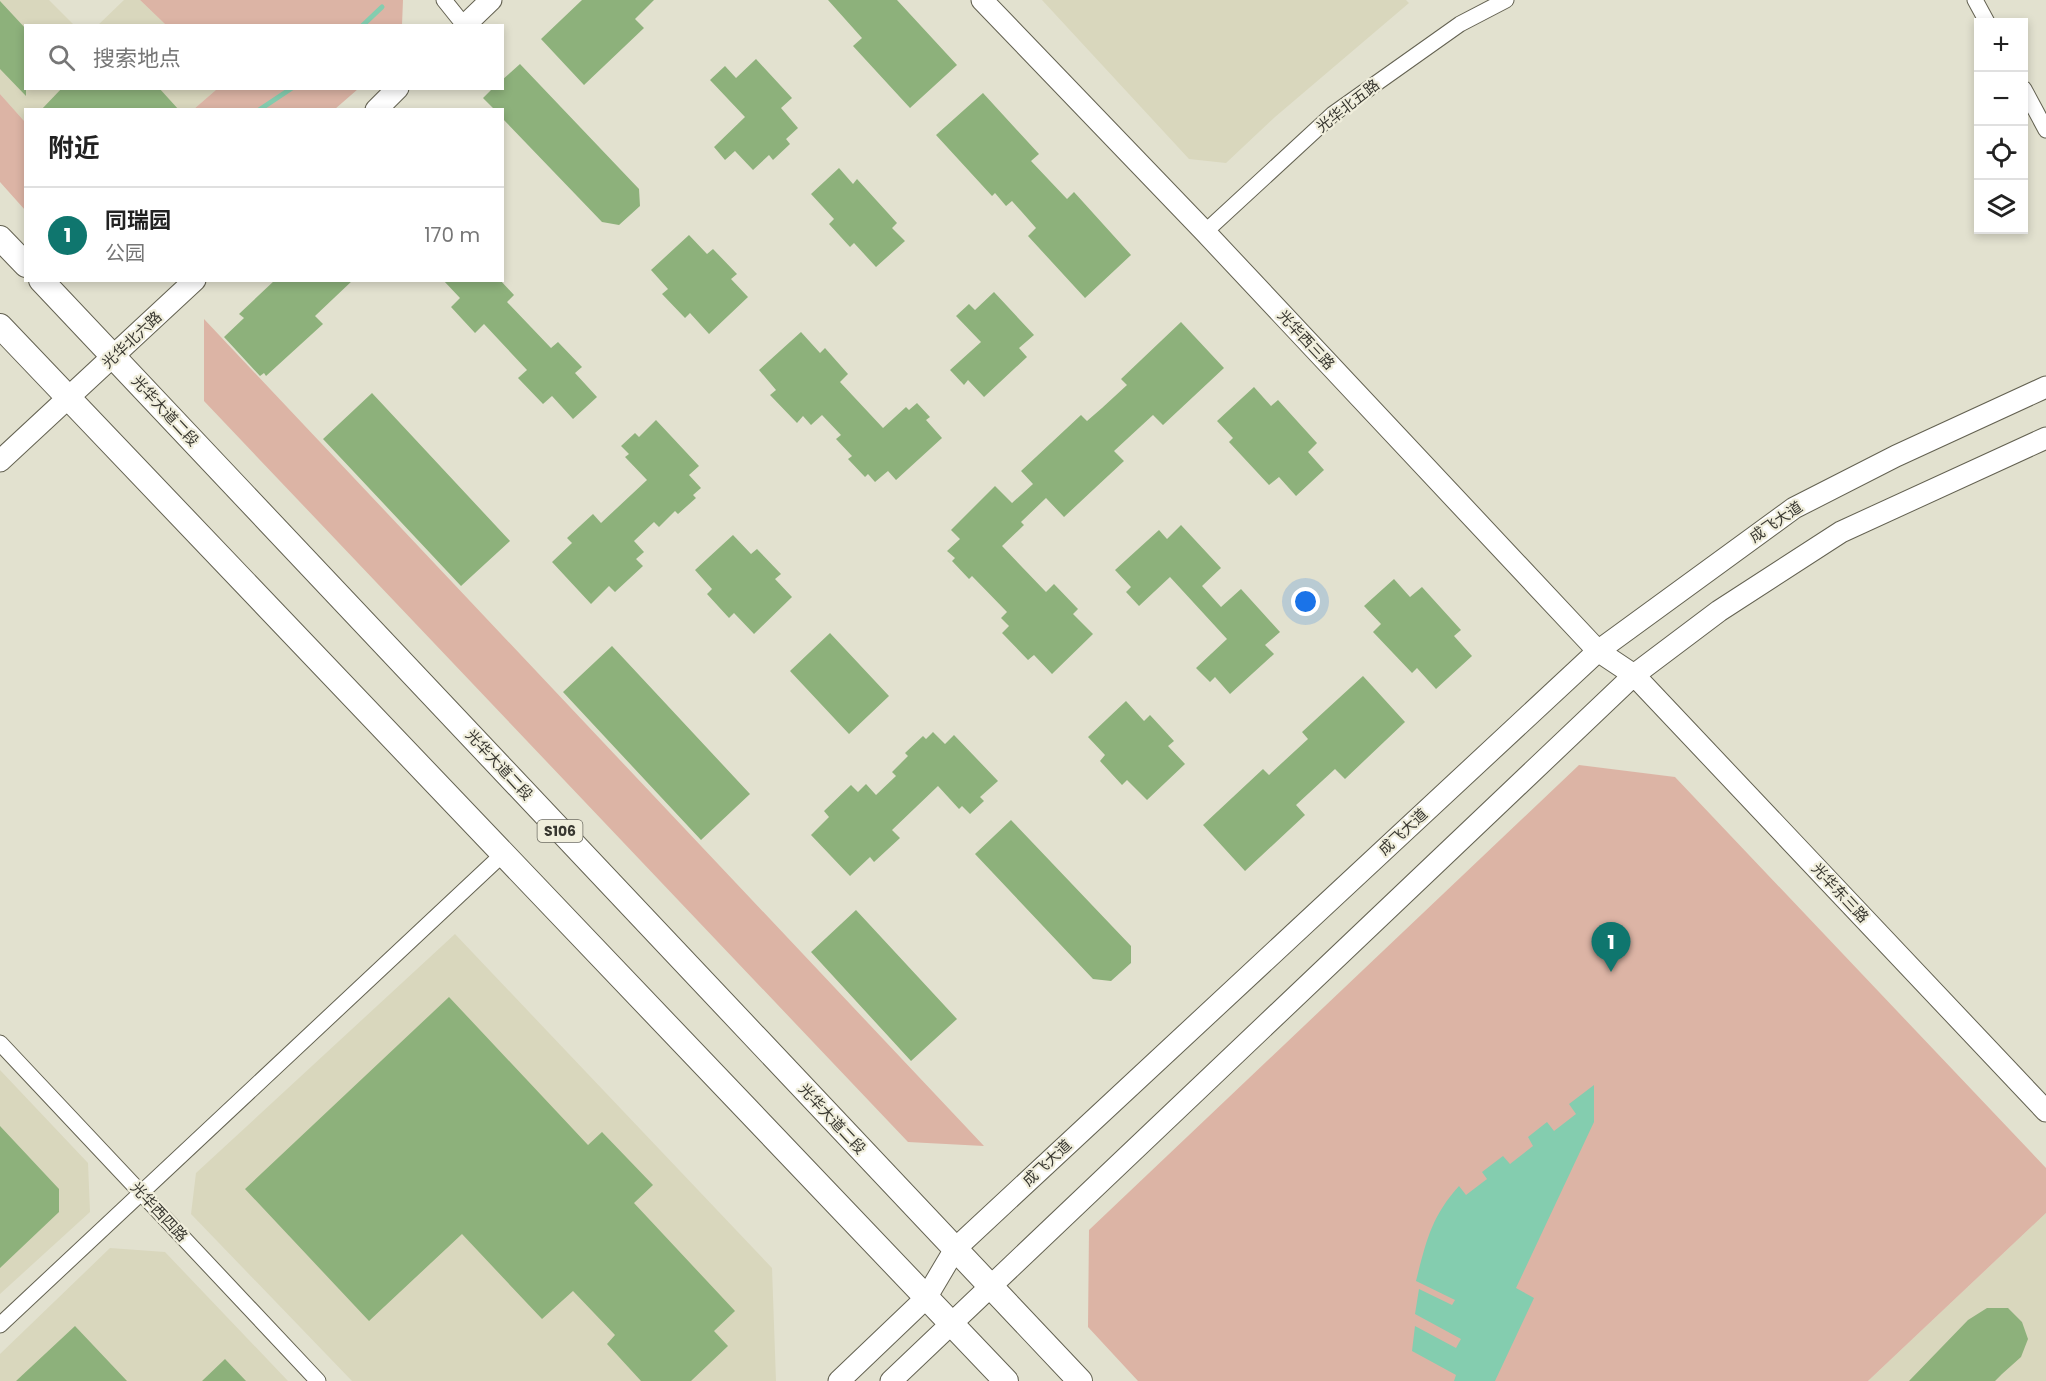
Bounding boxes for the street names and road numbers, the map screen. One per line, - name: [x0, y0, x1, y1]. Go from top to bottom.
- street label: 光华北五路: [1312, 74, 1384, 137]
- street label: 光华西三路: [1273, 305, 1340, 374]
- street label: 光华北六路: [97, 306, 166, 373]
- street label: 光华大道二段: [127, 371, 204, 451]
- street label: 成飞大道: [1745, 496, 1806, 547]
- street label: 光华大道二段: [461, 725, 538, 805]
- street label: 成飞大道: [1374, 803, 1432, 860]
- road number: S106: [538, 820, 582, 842]
- street label: 光华东三路: [1807, 858, 1874, 927]
- street label: 光华大道二段: [794, 1079, 871, 1159]
- street label: 成飞大道: [1018, 1134, 1076, 1191]
- street label: 光华西四路: [126, 1177, 193, 1246]

